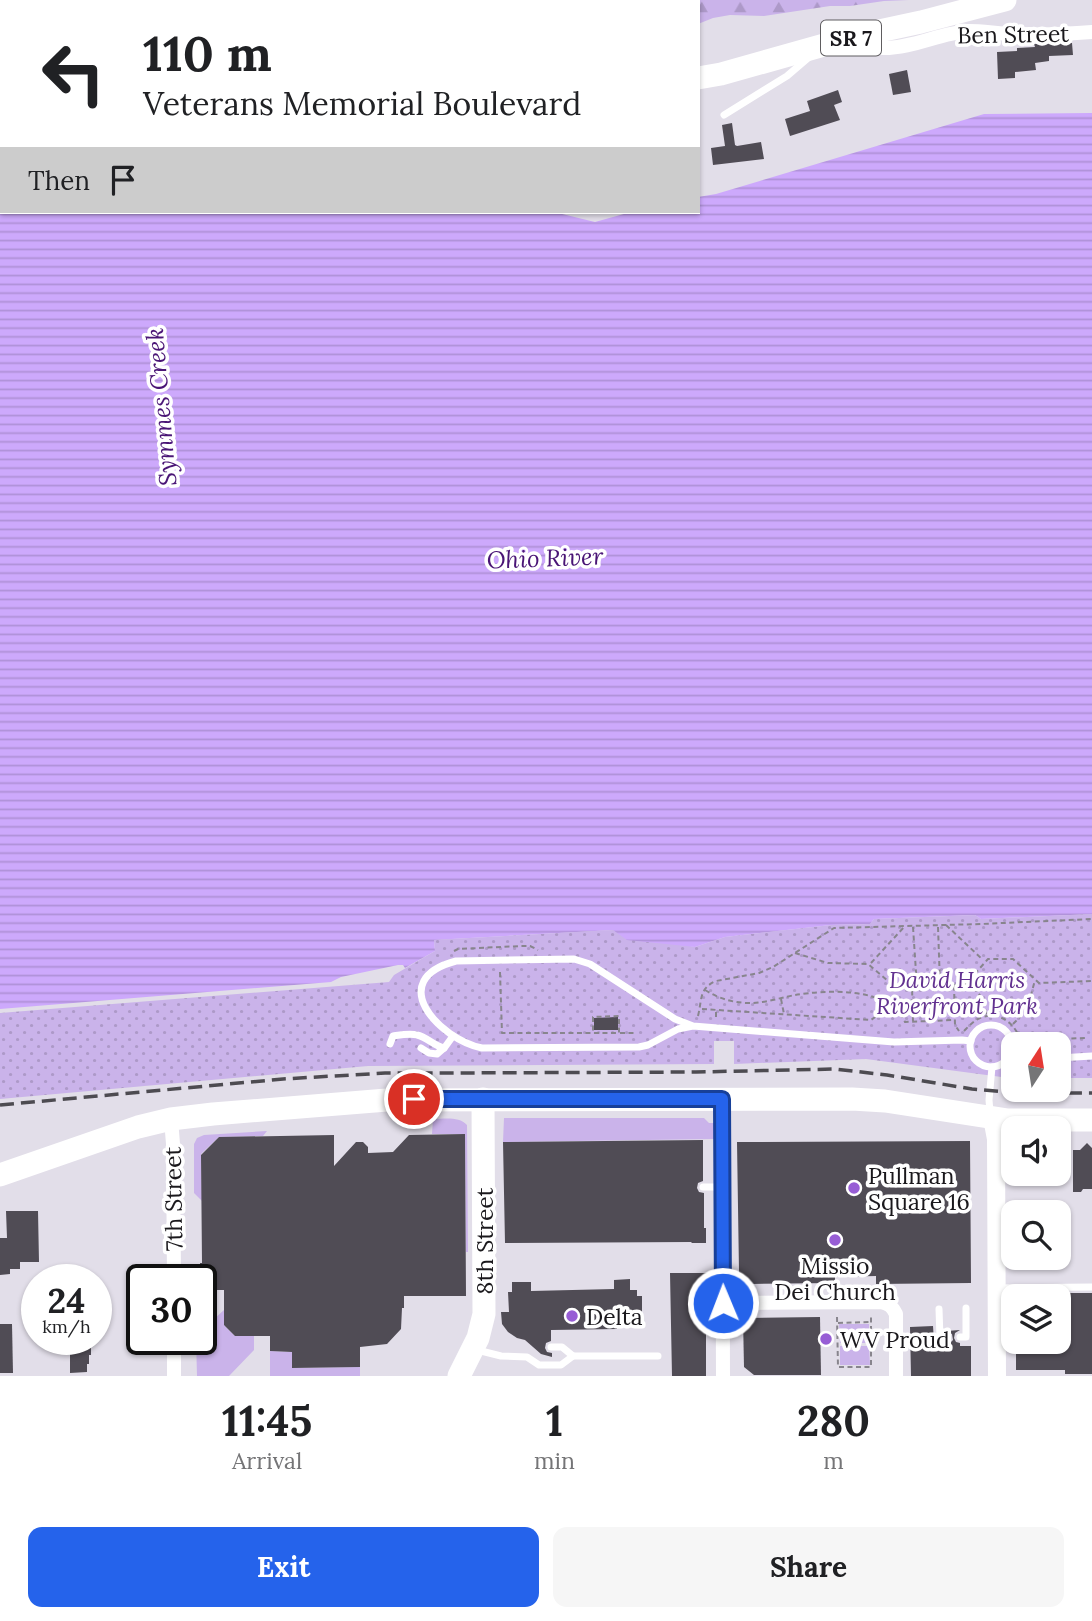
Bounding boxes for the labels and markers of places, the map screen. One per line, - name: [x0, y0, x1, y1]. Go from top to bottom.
- pin: [384, 1069, 444, 1129]
- place label: Pullman Square 16: [868, 1161, 970, 1216]
- marker: Pullman Square 16: [846, 1180, 862, 1196]
- marker: Missio Dei Church: [827, 1232, 843, 1248]
- place label: Missio Dei Church: [774, 1251, 896, 1306]
- place label: Delta: [586, 1302, 643, 1331]
- marker: Delta: [564, 1308, 580, 1324]
- place label: WV Proud: [840, 1325, 950, 1354]
- marker: WV Proud: [818, 1331, 834, 1347]

